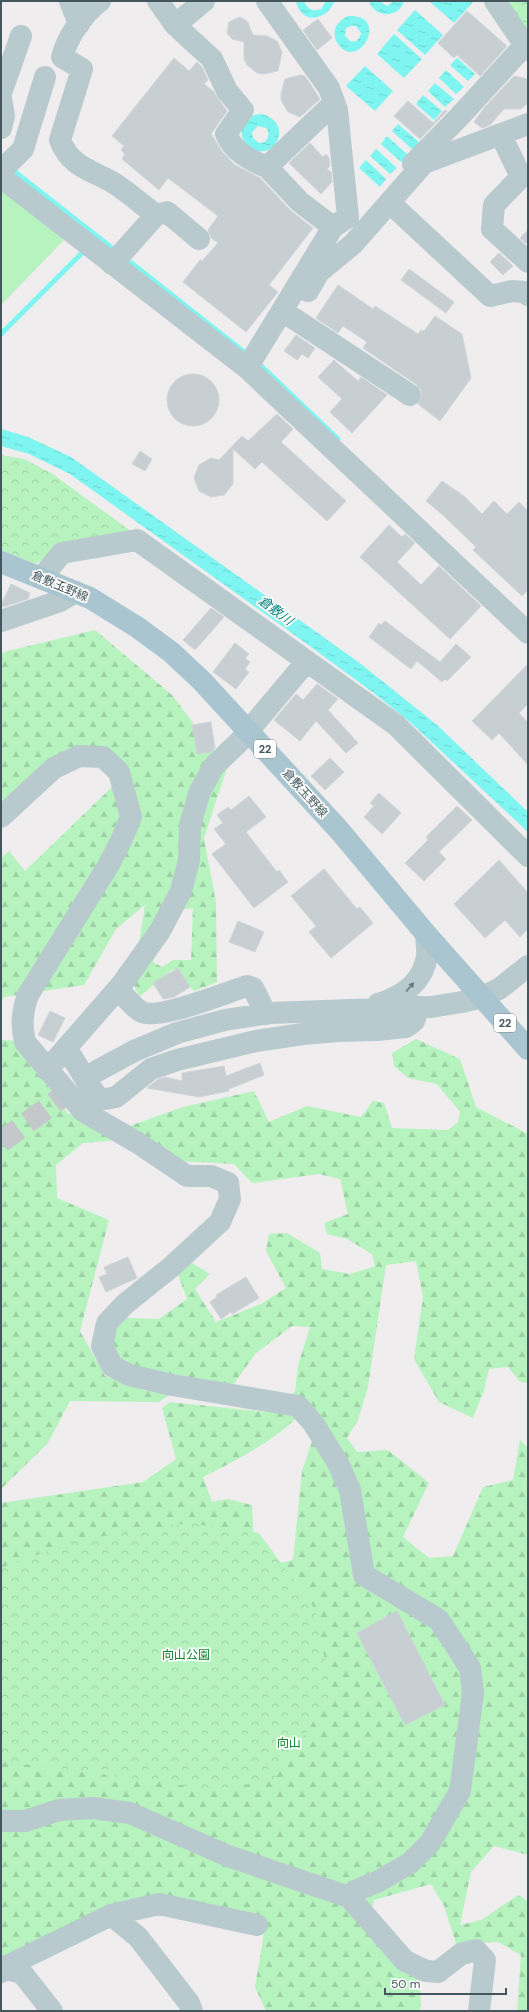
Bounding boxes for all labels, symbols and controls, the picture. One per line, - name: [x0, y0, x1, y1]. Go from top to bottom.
- street label: 倉敷玉野線: [29, 567, 91, 605]
- water label: 倉敷川: [255, 592, 298, 630]
- road number: 22: [254, 740, 276, 758]
- street label: 倉敷玉野線: [279, 765, 331, 821]
- one-way arrow: [406, 982, 415, 992]
- road number: 22: [494, 1014, 516, 1032]
- park label: 向山公園: [162, 1647, 210, 1663]
- park label: 向山: [277, 1735, 301, 1751]
- scale bar: [385, 1970, 506, 1996]
- text: 50 m: [391, 1976, 420, 1992]

